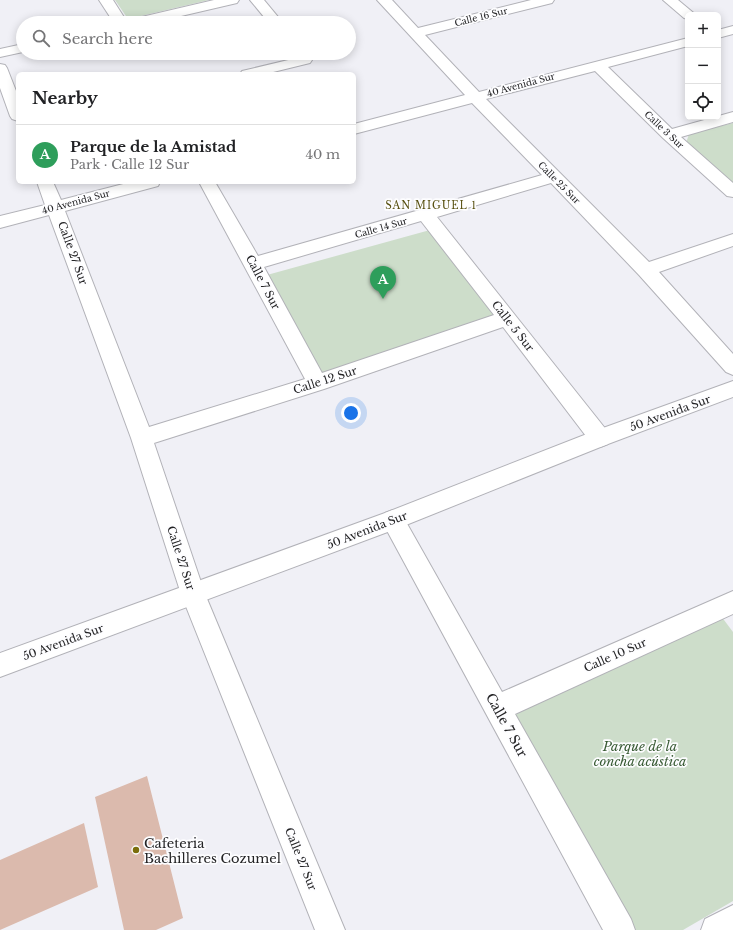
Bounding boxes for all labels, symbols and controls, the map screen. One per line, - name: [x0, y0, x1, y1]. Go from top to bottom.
- street label: Calle 16 Sur: [453, 4, 509, 28]
- map controls: [685, 12, 721, 120]
- button: +: [685, 12, 721, 48]
- search box: [16, 16, 356, 60]
- icon: search: [30, 27, 52, 49]
- text: Search here: [62, 29, 153, 48]
- button: −: [685, 48, 721, 84]
- street label: 40 Avenida Sur: [486, 70, 557, 99]
- button: locate: [685, 84, 721, 120]
- text: Nearby: [32, 88, 98, 109]
- street label: Calle 3 Sur: [642, 109, 687, 151]
- text: Parque de la Amistad: [70, 137, 237, 156]
- text: A: [40, 146, 50, 163]
- text: 40 m: [305, 146, 340, 163]
- text: Park · Calle 12 Sur: [70, 156, 189, 173]
- street label: Calle 25 Sur: [536, 159, 583, 207]
- street label: 40 Avenida Sur: [41, 187, 112, 216]
- district label: SAN MIGUEL 1: [385, 199, 477, 212]
- street label: Calle 14 Sur: [353, 215, 409, 240]
- street label: Calle 27 Sur: [55, 219, 91, 287]
- street label: Calle 7 Sur: [243, 252, 284, 312]
- pin: A: [370, 266, 396, 299]
- street label: Calle 5 Sur: [489, 298, 538, 355]
- street label: Calle 12 Sur: [291, 363, 359, 397]
- street label: 50 Avenida Sur: [628, 392, 713, 434]
- your location: [341, 403, 361, 423]
- street label: 50 Avenida Sur: [325, 508, 410, 552]
- street label: Calle 27 Sur: [164, 524, 198, 593]
- street label: 50 Avenida Sur: [21, 621, 106, 663]
- street label: Calle 10 Sur: [581, 635, 649, 675]
- street label: Calle 7 Sur: [482, 690, 532, 761]
- park label: Parque de la concha acústica: [594, 738, 686, 770]
- street label: Calle 27 Sur: [282, 825, 320, 893]
- place label: Cafeteria Bachilleres Cozumel: [144, 835, 281, 867]
- marker: Cafeteria Bachilleres Cozumel: [131, 845, 141, 855]

